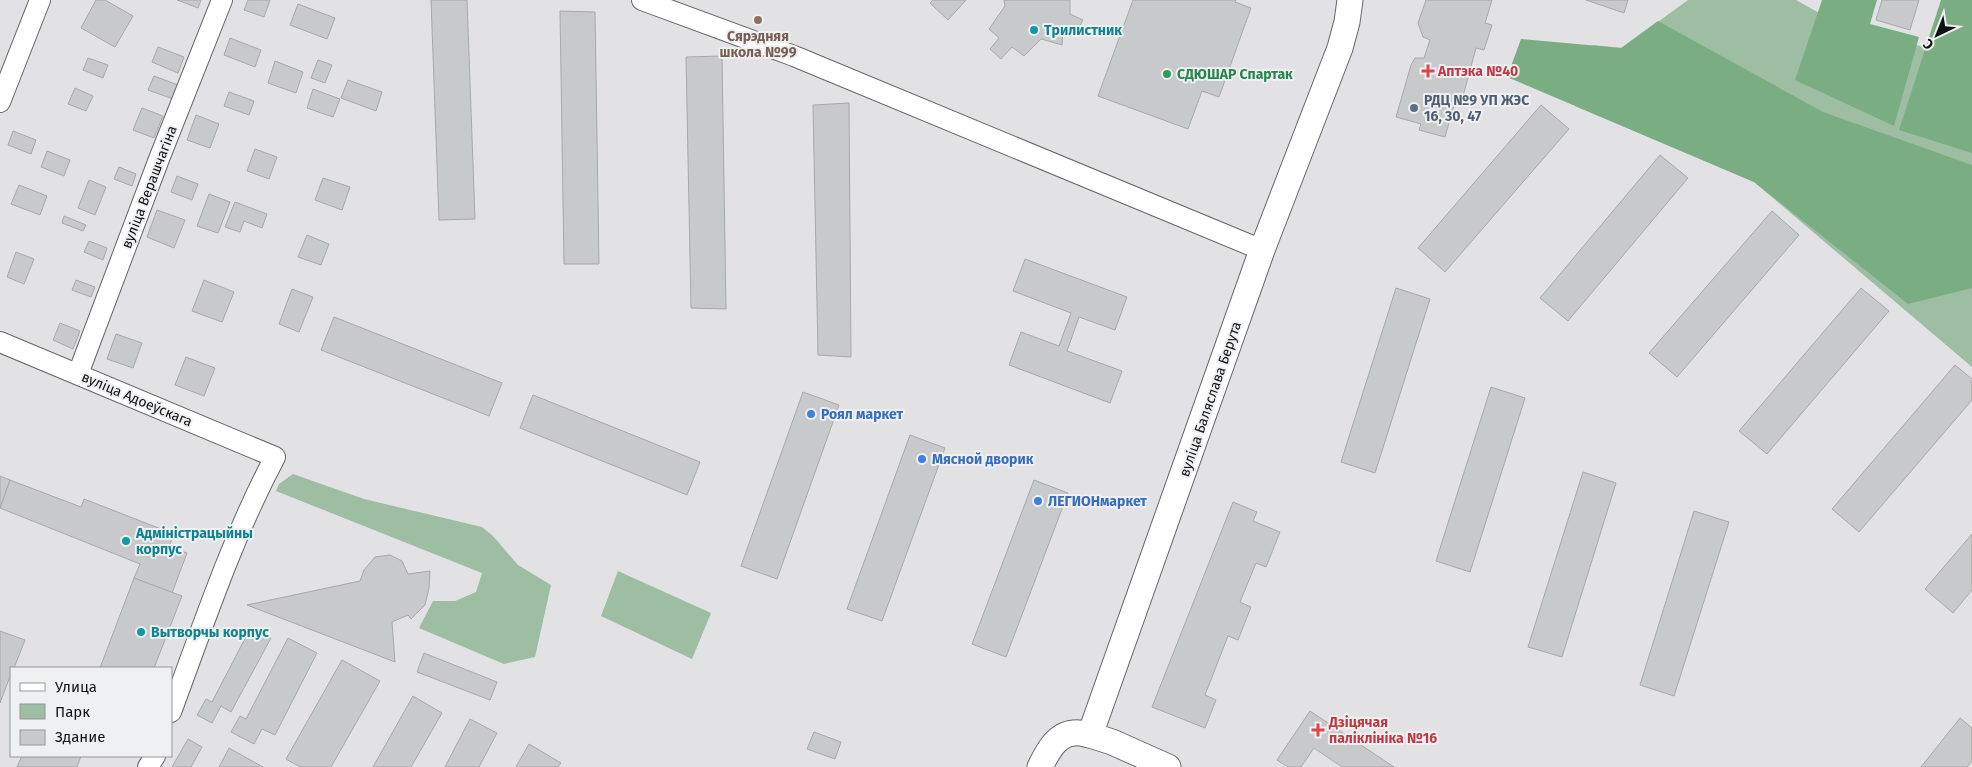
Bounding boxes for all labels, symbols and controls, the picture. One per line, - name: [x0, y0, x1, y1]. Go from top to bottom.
- north arrow: [1912, 10, 1962, 60]
- marker: Сярэдняя школа №99: [752, 14, 764, 26]
- place label: Трилистник: [1044, 22, 1122, 39]
- marker: Трилистник: [1028, 24, 1040, 36]
- place label: Сярэдняя школа №99: [720, 28, 797, 61]
- text: С: [1920, 35, 1937, 53]
- place label: Аптэка №40: [1437, 63, 1518, 80]
- marker: Аптэка №40: [1422, 65, 1434, 77]
- place label: СДЮШАР Спартак: [1177, 66, 1293, 83]
- marker: СДЮШАР Спартак: [1161, 68, 1173, 80]
- place label: РДЦ №9 УП ЖЭС 16, 30, 47: [1424, 92, 1529, 125]
- marker: РДЦ №9 УП ЖЭС 16, 30, 47: [1408, 102, 1420, 114]
- street label: вуліца Верашчагіна: [118, 123, 181, 251]
- street label: вуліца Баляслава Берута: [1176, 319, 1245, 479]
- street label: вуліца Адоеўскага: [79, 368, 195, 430]
- place label: Роял маркет: [821, 406, 903, 423]
- marker: Роял маркет: [805, 408, 817, 420]
- place label: Мясной дворик: [932, 451, 1034, 468]
- marker: Мясной дворик: [916, 453, 928, 465]
- place label: ЛЕГИОНмаркет: [1048, 493, 1147, 510]
- marker: ЛЕГИОНмаркет: [1032, 495, 1044, 507]
- place label: Адміністрацыйны корпус: [135, 525, 253, 558]
- marker: Адміністрацыйны корпус: [120, 535, 132, 547]
- place label: Вытворчы корпус: [151, 624, 269, 641]
- marker: Вытворчы корпус: [135, 626, 147, 638]
- legend: [10, 667, 172, 757]
- text: Улица: [55, 678, 97, 696]
- text: Парк: [55, 703, 90, 721]
- place label: Дзіцячая паліклініка №16: [1328, 714, 1437, 747]
- marker: Дзіцячая паліклініка №16: [1311, 723, 1325, 737]
- text: Здание: [55, 728, 105, 746]

